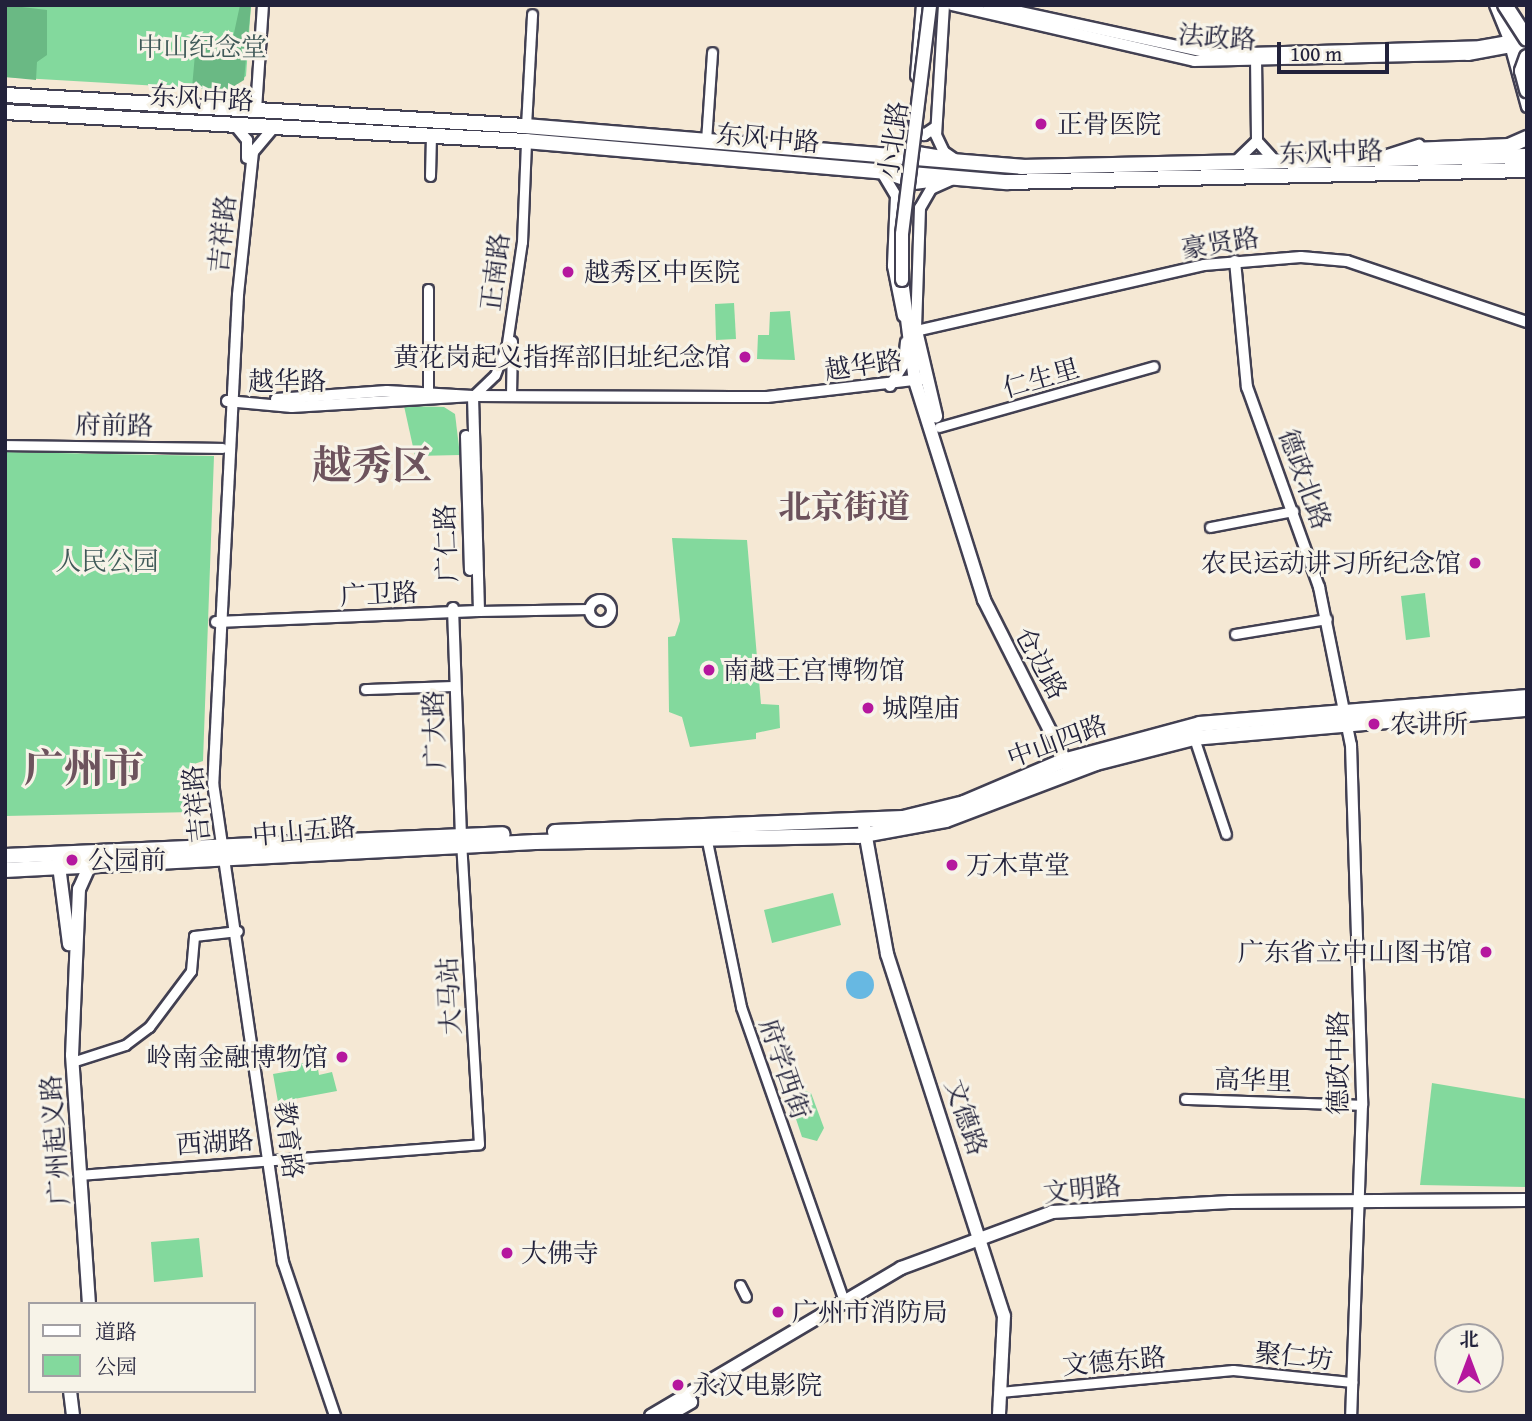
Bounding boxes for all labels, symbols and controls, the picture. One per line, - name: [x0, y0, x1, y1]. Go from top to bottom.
- street label: 法政路: [1177, 19, 1257, 55]
- scale bar: [1280, 28, 1392, 72]
- park label: 中山纪念堂: [137, 31, 267, 63]
- text: 100 m: [1290, 38, 1342, 69]
- street label: 东风中路: [149, 80, 255, 116]
- street label: 小北路: [872, 99, 914, 181]
- place label: 正骨医院: [1057, 108, 1161, 140]
- marker: 正骨医院: [1031, 114, 1051, 134]
- street label: 东风中路: [715, 118, 821, 158]
- street label: 东风中路: [1278, 135, 1384, 169]
- street label: 吉祥路: [202, 194, 242, 274]
- street label: 豪贤路: [1179, 221, 1261, 265]
- street label: 正南路: [475, 231, 515, 313]
- place label: 越秀区中医院: [584, 256, 740, 288]
- marker: 越秀区中医院: [558, 262, 578, 282]
- place label: 黄花岗起义指挥部旧址纪念馆: [393, 341, 731, 373]
- street label: 越华路: [822, 344, 904, 386]
- marker: 黄花岗起义指挥部旧址纪念馆: [737, 349, 753, 365]
- street label: 仁生里: [999, 352, 1083, 404]
- street label: 越华路: [248, 365, 326, 397]
- street label: 府前路: [75, 409, 153, 441]
- street label: 德政北路: [1273, 425, 1337, 533]
- district label: 越秀区: [312, 441, 432, 489]
- district label: 北京街道: [778, 487, 910, 527]
- street label: 广仁路: [429, 503, 463, 583]
- park label: 人民公园: [55, 545, 159, 577]
- place label: 农民运动讲习所纪念馆: [1201, 547, 1461, 579]
- marker: 农民运动讲习所纪念馆: [1467, 555, 1483, 571]
- street label: 广卫路: [339, 576, 419, 612]
- street label: 仓边路: [1008, 621, 1074, 705]
- place label: 南越王宫博物馆: [723, 654, 905, 686]
- marker: 南越王宫博物馆: [701, 662, 717, 678]
- street label: 广大路: [417, 690, 451, 770]
- place label: 城隍庙: [882, 692, 960, 724]
- marker: 城隍庙: [860, 700, 876, 716]
- place label: 农讲所: [1390, 708, 1468, 740]
- street label: 中山四路: [1003, 709, 1111, 773]
- marker: 农讲所: [1364, 714, 1384, 734]
- district label: 广州市: [24, 744, 144, 792]
- street label: 吉祥路: [176, 764, 216, 844]
- street label: 中山五路: [251, 811, 357, 851]
- place label: 公园前: [88, 844, 166, 876]
- place label: 万木草堂: [966, 849, 1070, 881]
- marker: 公园前: [62, 850, 82, 870]
- marker: 万木草堂: [944, 857, 960, 873]
- place label: 广东省立中山图书馆: [1238, 936, 1472, 968]
- marker: 广东省立中山图书馆: [1478, 944, 1494, 960]
- street label: 大马站: [431, 956, 467, 1036]
- street label: 德政中路: [1322, 1011, 1354, 1115]
- street label: 府学西街: [753, 1015, 817, 1123]
- place label: 岭南金融博物馆: [146, 1041, 328, 1073]
- marker: 岭南金融博物馆: [334, 1049, 350, 1065]
- street label: 高华里: [1213, 1063, 1293, 1097]
- street label: 广州起义路: [35, 1074, 75, 1206]
- street label: 文德路: [939, 1075, 993, 1159]
- street label: 教育路: [269, 1099, 309, 1181]
- street label: 西湖路: [175, 1124, 255, 1160]
- street label: 文明路: [1042, 1169, 1122, 1209]
- place label: 大佛寺: [521, 1237, 599, 1269]
- marker: 大佛寺: [499, 1245, 515, 1261]
- place label: 广州市消防局: [792, 1296, 948, 1328]
- legend: [28, 1302, 256, 1393]
- marker: 广州市消防局: [770, 1304, 786, 1320]
- text: 道路: [95, 1316, 137, 1347]
- north arrow: [1434, 1323, 1504, 1393]
- text: 北: [1459, 1325, 1479, 1353]
- street label: 聚仁坊: [1254, 1336, 1334, 1376]
- street label: 文德东路: [1061, 1341, 1167, 1381]
- text: 公园: [95, 1351, 137, 1382]
- place label: 永汉电影院: [692, 1369, 822, 1401]
- marker: 永汉电影院: [670, 1377, 686, 1393]

